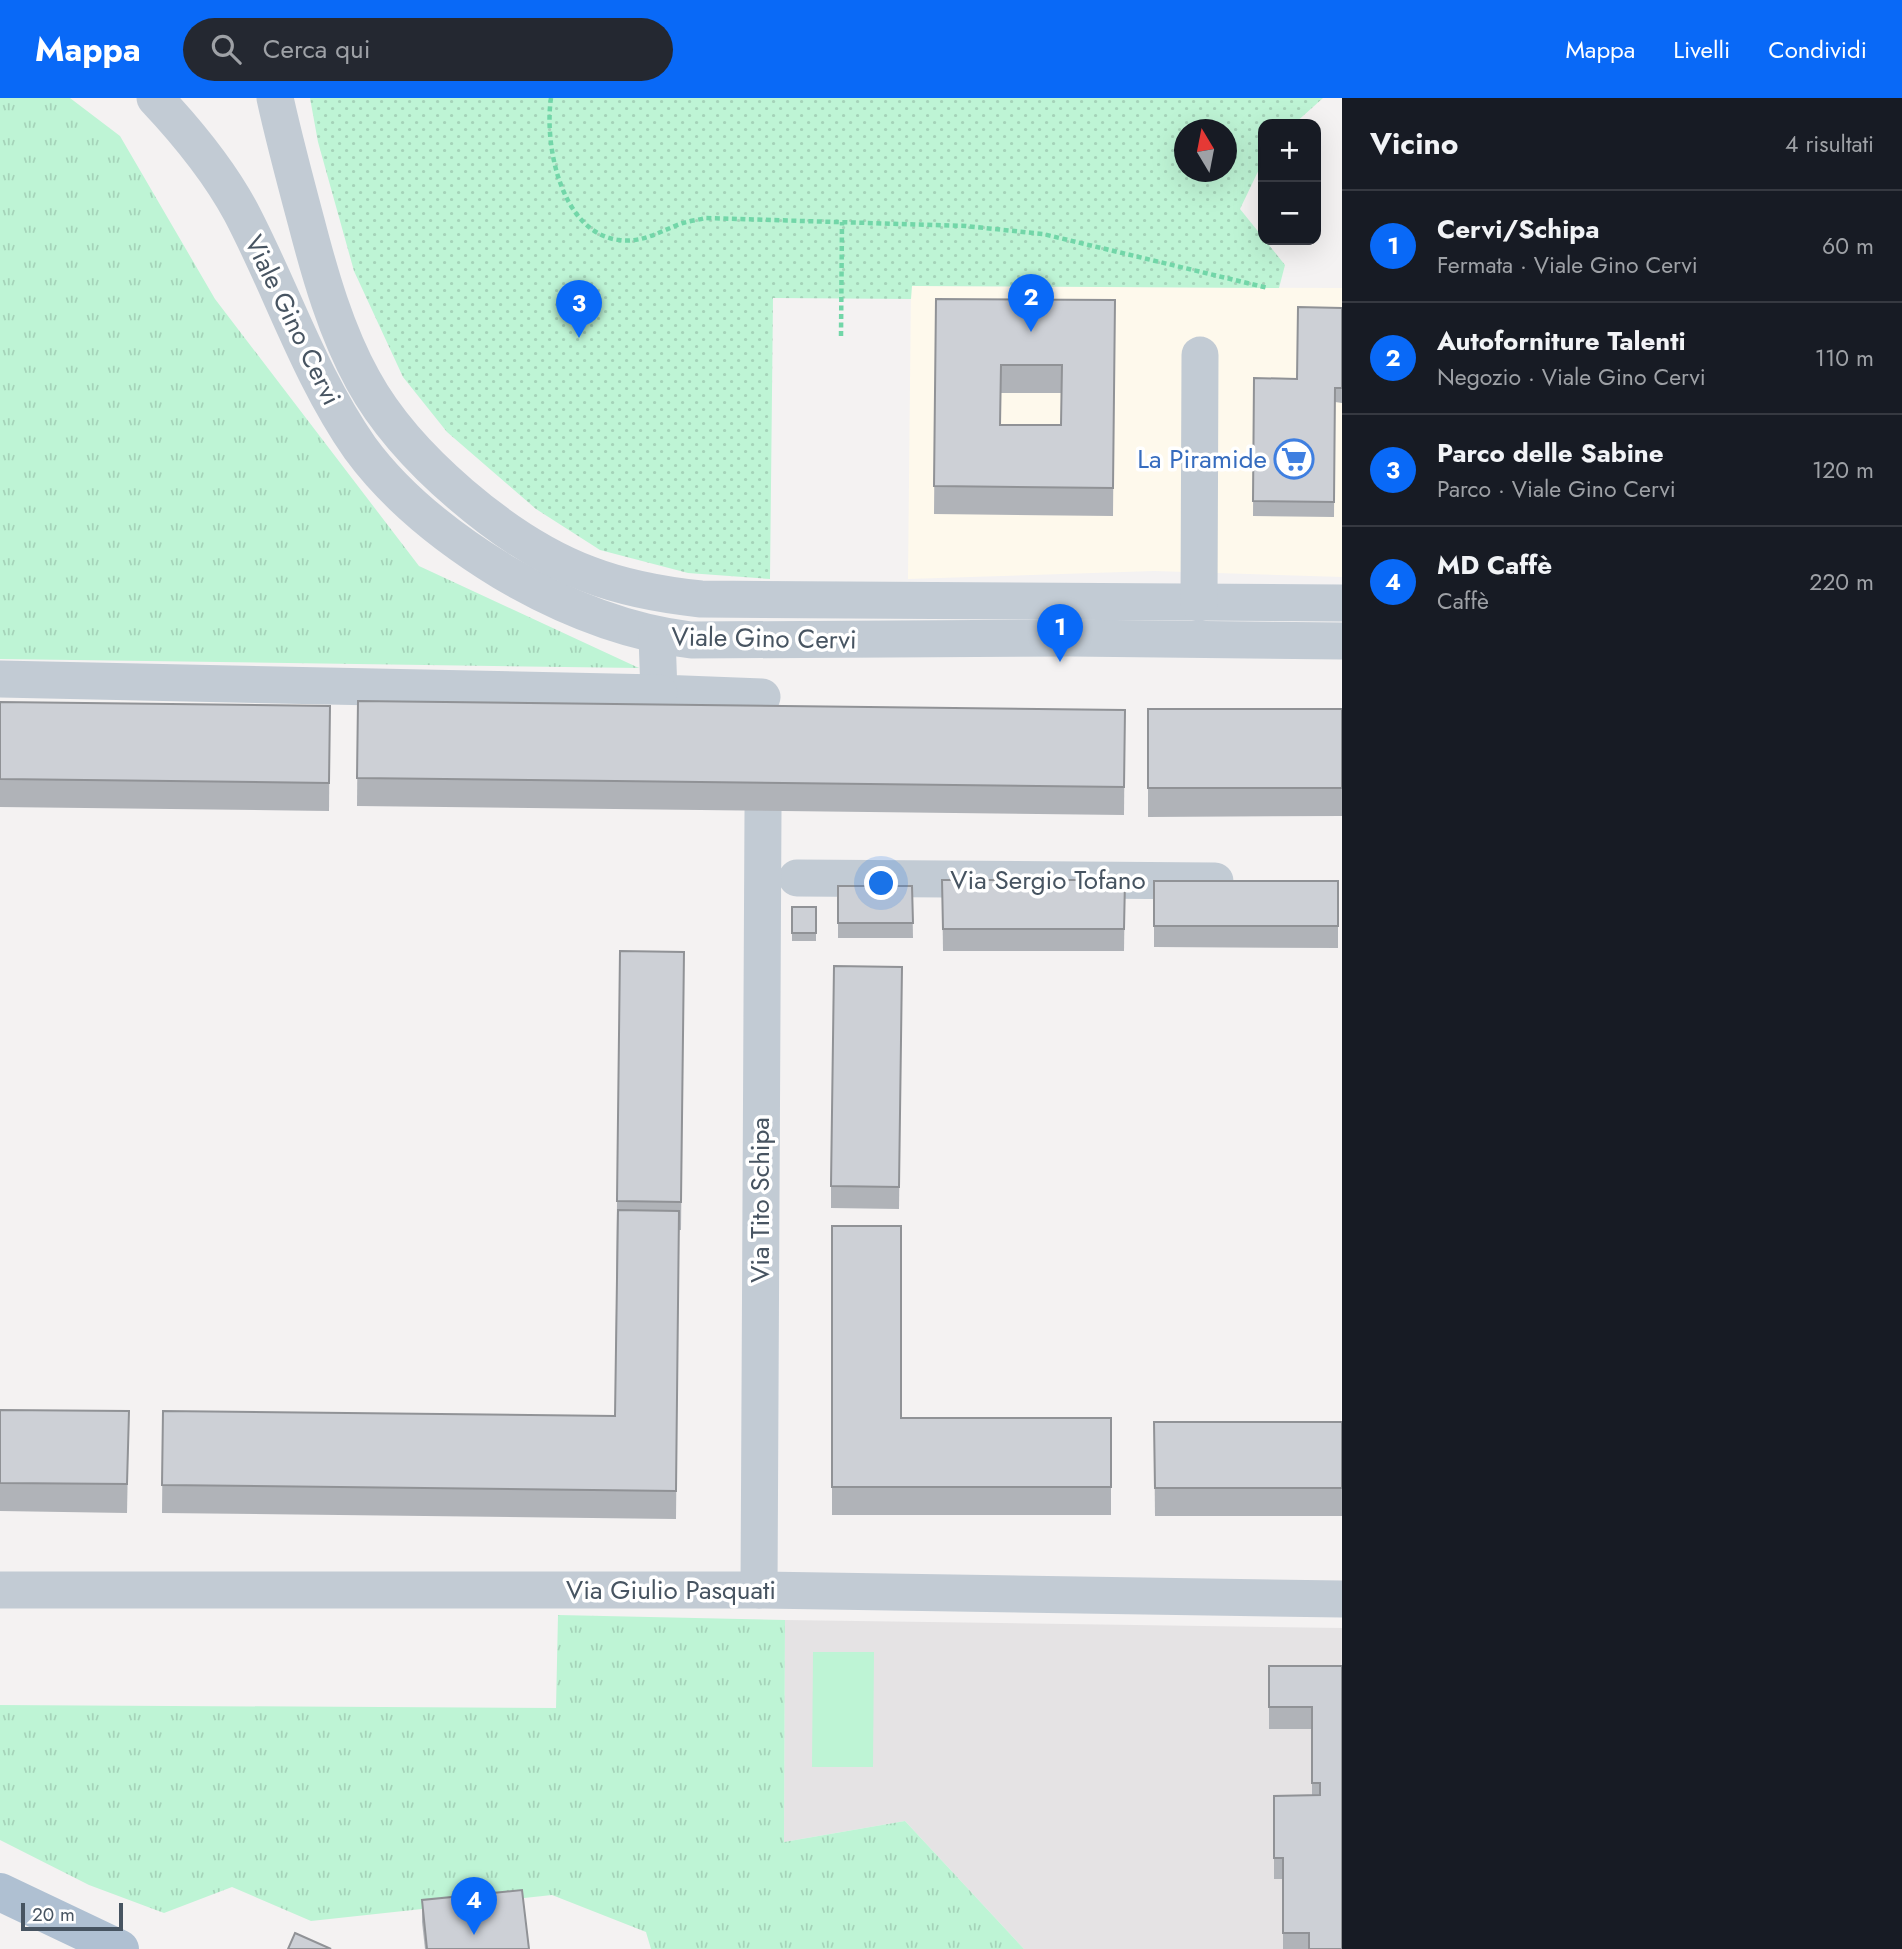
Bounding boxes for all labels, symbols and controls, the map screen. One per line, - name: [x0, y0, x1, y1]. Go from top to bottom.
- search box: [183, 18, 673, 81]
- text: Mappa: [35, 26, 141, 73]
- icon: search: [207, 30, 245, 68]
- text: Cerca qui: [263, 30, 370, 68]
- text: Mappa: [1565, 32, 1635, 67]
- text: Livelli: [1673, 32, 1730, 67]
- text: Condividi: [1768, 32, 1867, 67]
- north arrow: [1174, 119, 1237, 182]
- map controls: [1258, 119, 1321, 245]
- button: +: [1258, 119, 1321, 182]
- text: Vicino: [1370, 122, 1458, 165]
- text: 4 risultati: [1785, 127, 1874, 161]
- button: −: [1258, 182, 1321, 245]
- text: Cervi/Schipa: [1437, 210, 1599, 248]
- street label: Viale Gino Cervi: [235, 228, 351, 412]
- text: 1: [1387, 229, 1399, 263]
- text: 60 m: [1822, 229, 1874, 263]
- text: Fermata · Viale Gino Cervi: [1437, 248, 1698, 282]
- pin: 2: [1008, 274, 1054, 332]
- pin: 3: [556, 280, 602, 338]
- text: Autoforniture Talenti: [1437, 322, 1686, 360]
- text: 2: [1385, 341, 1401, 375]
- text: 110 m: [1815, 341, 1874, 375]
- text: Negozio · Viale Gino Cervi: [1437, 360, 1706, 394]
- text: Parco delle Sabine: [1437, 434, 1664, 472]
- supermarket icon: La Piramide: [1273, 438, 1315, 480]
- place label: La Piramide: [1137, 440, 1267, 478]
- text: 3: [1386, 453, 1400, 487]
- text: 120 m: [1812, 453, 1874, 487]
- text: Parco · Viale Gino Cervi: [1437, 472, 1676, 506]
- text: MD Caffè: [1437, 546, 1552, 584]
- text: 4: [1385, 565, 1401, 599]
- text: 220 m: [1809, 565, 1874, 599]
- text: Caffè: [1437, 584, 1489, 618]
- pin: 1: [1037, 604, 1083, 662]
- street label: Viale Gino Cervi: [671, 617, 857, 659]
- street label: Via Sergio Tofano: [950, 861, 1146, 899]
- your location: [864, 866, 898, 900]
- street label: Via Tito Schipa: [741, 1117, 779, 1283]
- street label: Via Giulio Pasquati: [566, 1571, 776, 1609]
- pin: 4: [451, 1877, 497, 1935]
- scale bar: [21, 1900, 122, 1932]
- text: 20 m: [32, 1901, 75, 1928]

